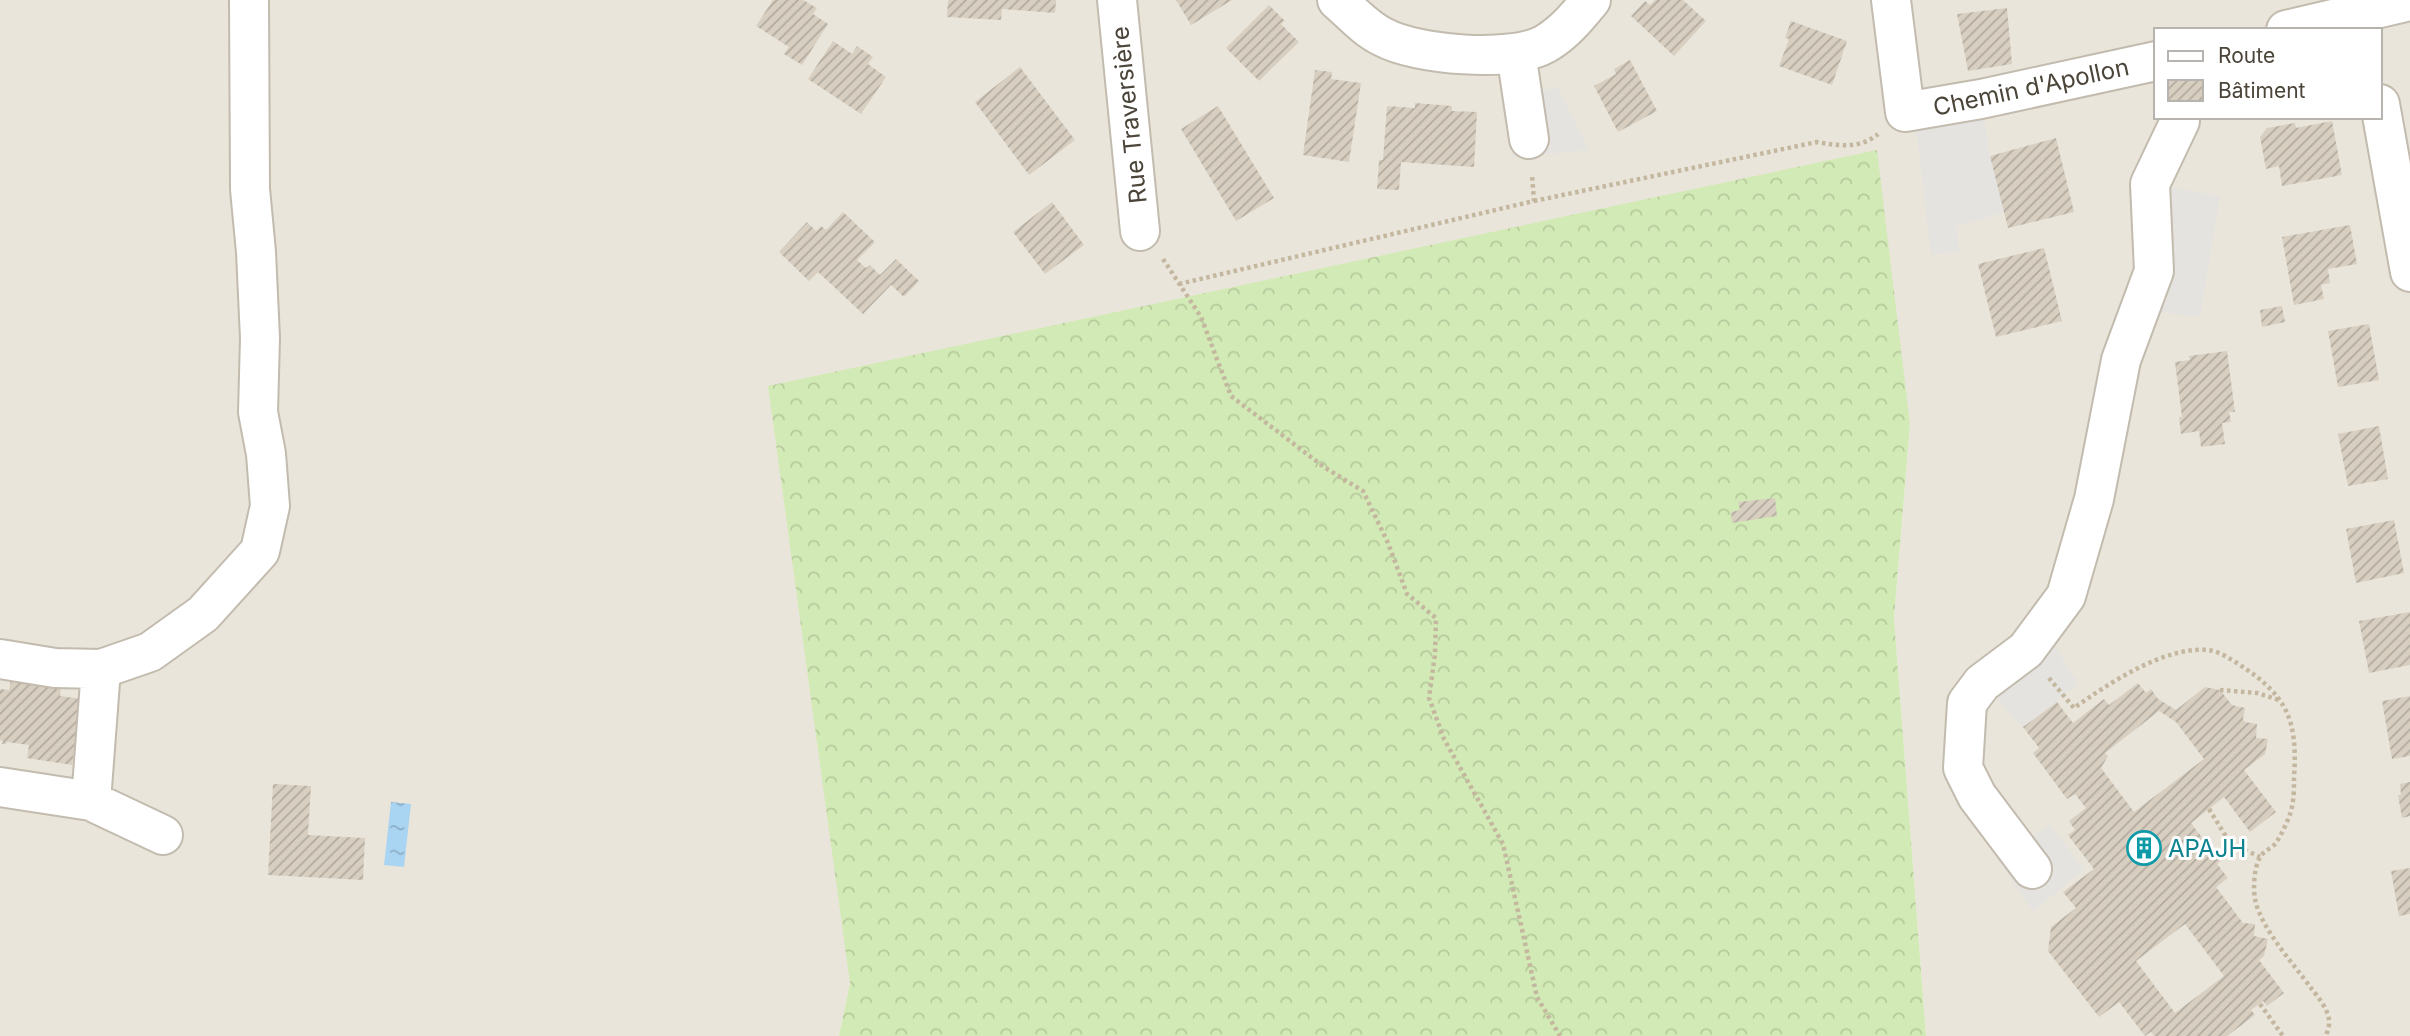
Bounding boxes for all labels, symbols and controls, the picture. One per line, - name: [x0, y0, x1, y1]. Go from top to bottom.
- street label: Rue Traversière: [1105, 25, 1153, 205]
- legend: [2154, 28, 2382, 119]
- text: Route: [2218, 43, 2275, 68]
- street label: Chemin d'Apollon: [1931, 52, 2131, 122]
- text: Bâtiment: [2218, 78, 2306, 103]
- building icon: APAJH: [2125, 829, 2163, 867]
- place label: APAJH: [2168, 834, 2246, 863]

